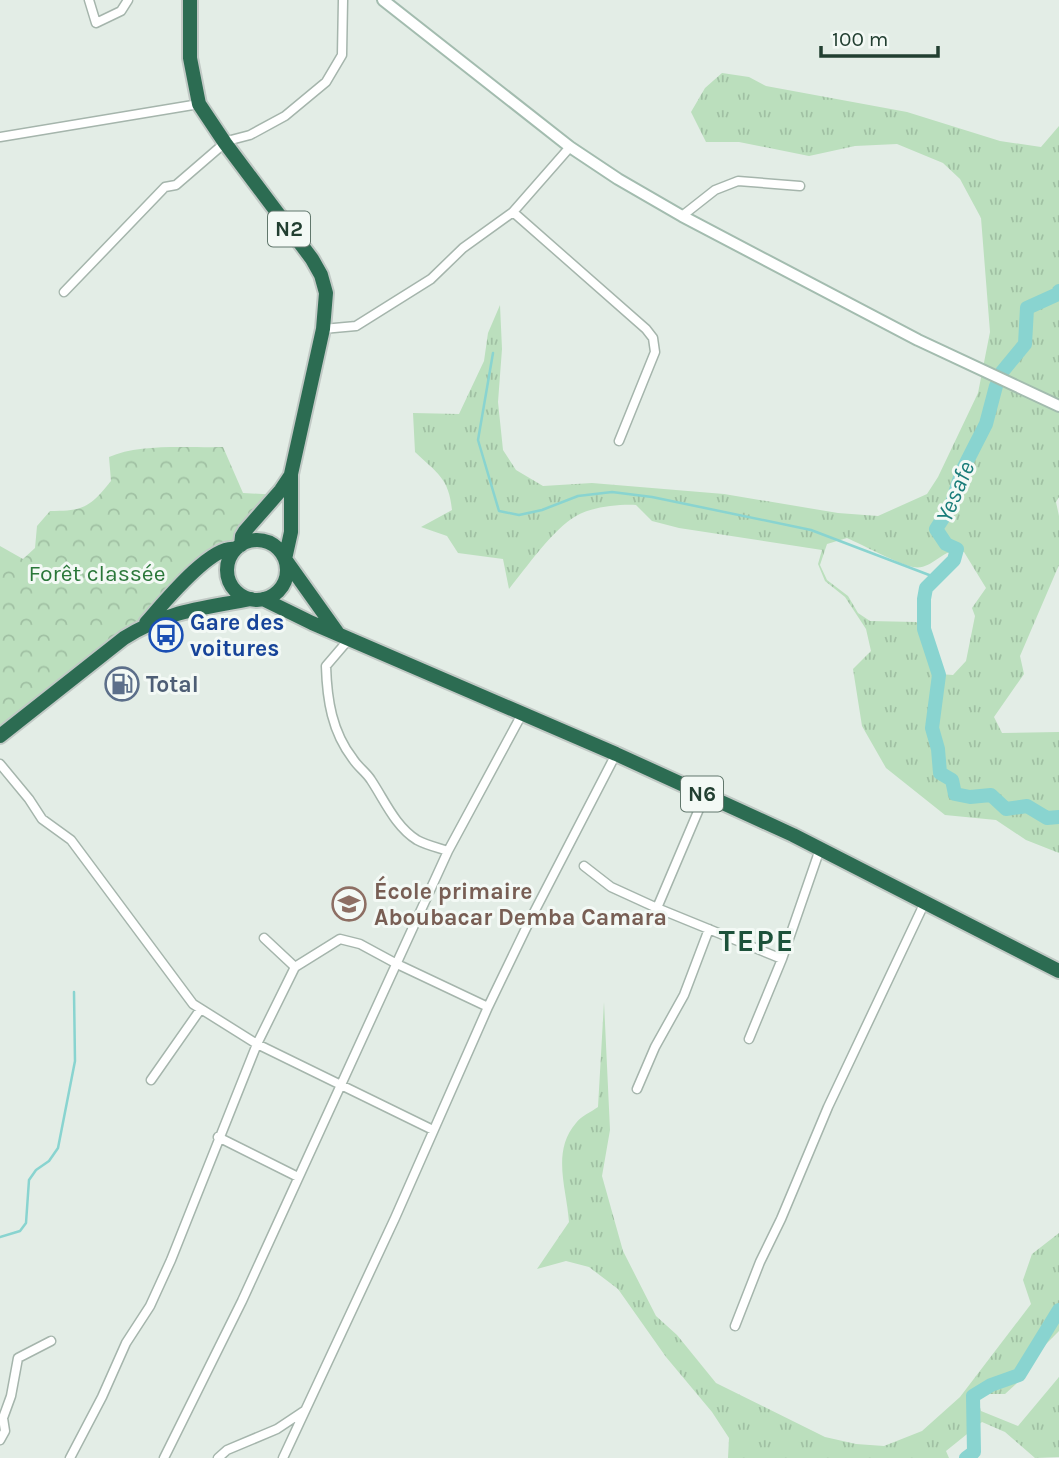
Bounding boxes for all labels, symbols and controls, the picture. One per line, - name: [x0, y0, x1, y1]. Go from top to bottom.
- scale bar: [821, 14, 938, 58]
- text: 100 m: [832, 27, 889, 51]
- road number: N2: [268, 212, 310, 246]
- water label: Yesafe: [930, 457, 980, 527]
- park label: Forêt classée: [29, 560, 165, 587]
- place label: Gare des voitures: [190, 609, 285, 662]
- bus stop icon: Gare des voitures: [147, 616, 185, 654]
- fuel station icon: Total: [103, 665, 141, 703]
- place label: Total: [146, 671, 199, 698]
- road number: N6: [681, 776, 723, 812]
- place label: École primaire Aboubacar Demba Camara: [374, 875, 667, 931]
- school or university icon: École primaire Aboubacar Demba Camara: [330, 885, 368, 923]
- district label: TEPE: [719, 923, 795, 959]

